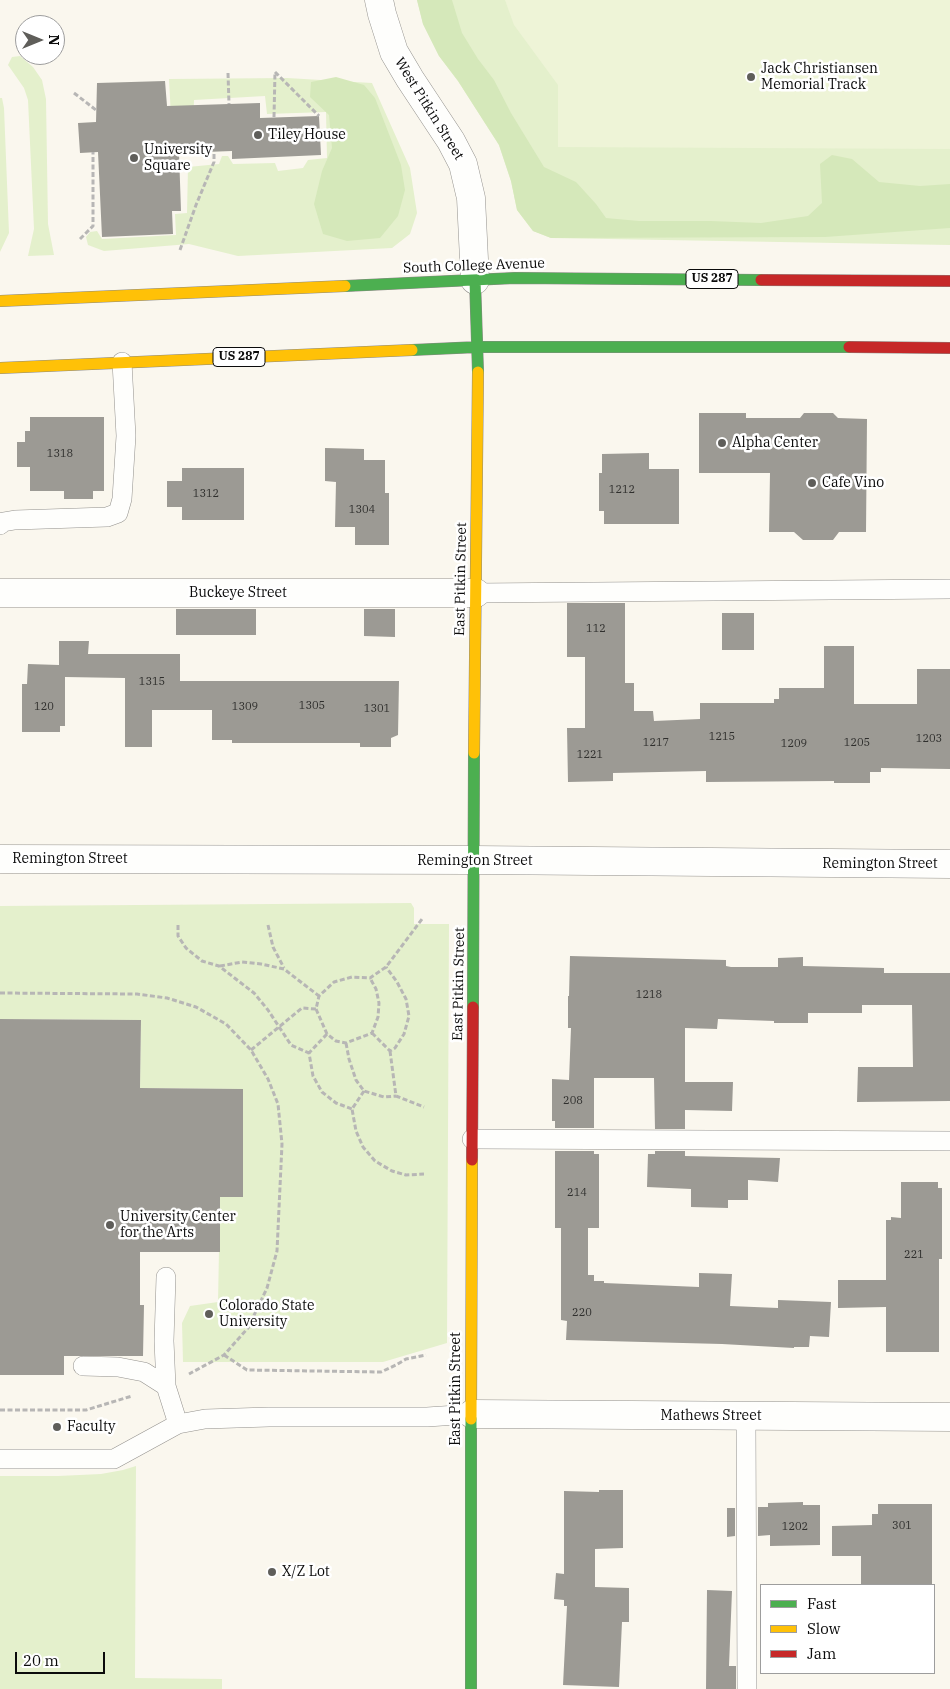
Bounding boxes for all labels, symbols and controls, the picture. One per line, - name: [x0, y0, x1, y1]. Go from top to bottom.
- north arrow: [15, 15, 65, 65]
- text: N: [45, 34, 63, 46]
- street label: West Pitkin Street: [391, 55, 467, 163]
- place label: Jack Christiansen Memorial Track: [761, 61, 878, 94]
- marker: Jack Christiansen Memorial Track: [745, 71, 757, 83]
- place label: Tiley House: [268, 127, 346, 143]
- marker: Tiley House: [252, 129, 264, 141]
- place label: University Square: [144, 142, 212, 174]
- marker: University Square: [128, 152, 140, 164]
- street label: South College Avenue: [403, 255, 545, 277]
- road number: US 287: [686, 270, 738, 288]
- road number: US 287: [213, 348, 265, 367]
- place label: Alpha Center: [732, 435, 818, 451]
- marker: Alpha Center: [716, 437, 728, 449]
- house number: 1318: [47, 447, 73, 461]
- place label: Cafe Vino: [822, 475, 884, 491]
- marker: Cafe Vino: [806, 477, 818, 489]
- house number: 1212: [609, 483, 635, 497]
- house number: 1312: [193, 487, 219, 501]
- house number: 1304: [349, 503, 375, 517]
- street label: East Pitkin Street: [452, 522, 470, 636]
- street label: Buckeye Street: [189, 585, 287, 601]
- house number: 112: [586, 622, 606, 636]
- house number: 1315: [139, 675, 165, 689]
- house number: 1305: [299, 699, 325, 713]
- house number: 120: [34, 700, 54, 714]
- house number: 1309: [232, 700, 258, 714]
- house number: 1301: [364, 702, 390, 716]
- house number: 1215: [709, 730, 735, 744]
- house number: 1203: [916, 732, 942, 746]
- house number: 1217: [643, 736, 669, 750]
- house number: 1205: [844, 736, 870, 750]
- house number: 1209: [781, 737, 807, 751]
- house number: 1221: [577, 748, 603, 762]
- street label: Remington Street: [12, 851, 128, 867]
- street label: Remington Street: [417, 853, 533, 869]
- street label: Remington Street: [822, 856, 938, 872]
- street label: East Pitkin Street: [450, 927, 468, 1041]
- house number: 1218: [636, 988, 662, 1002]
- house number: 208: [563, 1094, 583, 1108]
- house number: 214: [567, 1186, 587, 1200]
- place label: University Center for the Arts: [120, 1209, 236, 1242]
- marker: University Center for the Arts: [104, 1219, 116, 1231]
- house number: 221: [904, 1248, 924, 1262]
- place label: Colorado State University: [219, 1298, 315, 1330]
- house number: 220: [572, 1306, 592, 1320]
- marker: Colorado State University: [203, 1308, 215, 1320]
- street label: East Pitkin Street: [448, 1332, 464, 1446]
- street label: Mathews Street: [660, 1408, 762, 1424]
- place label: Faculty: [67, 1419, 115, 1435]
- marker: Faculty: [51, 1421, 63, 1433]
- house number: 301: [892, 1519, 912, 1533]
- house number: 1202: [782, 1520, 808, 1534]
- place label: X/Z Lot: [282, 1564, 330, 1580]
- marker: X/Z Lot: [266, 1566, 278, 1578]
- legend: [760, 1584, 935, 1674]
- text: Fast: [807, 1594, 837, 1613]
- text: Slow: [807, 1619, 840, 1638]
- scale bar: [18, 1642, 108, 1674]
- text: Jam: [807, 1644, 836, 1663]
- text: 20 m: [23, 1651, 59, 1670]

